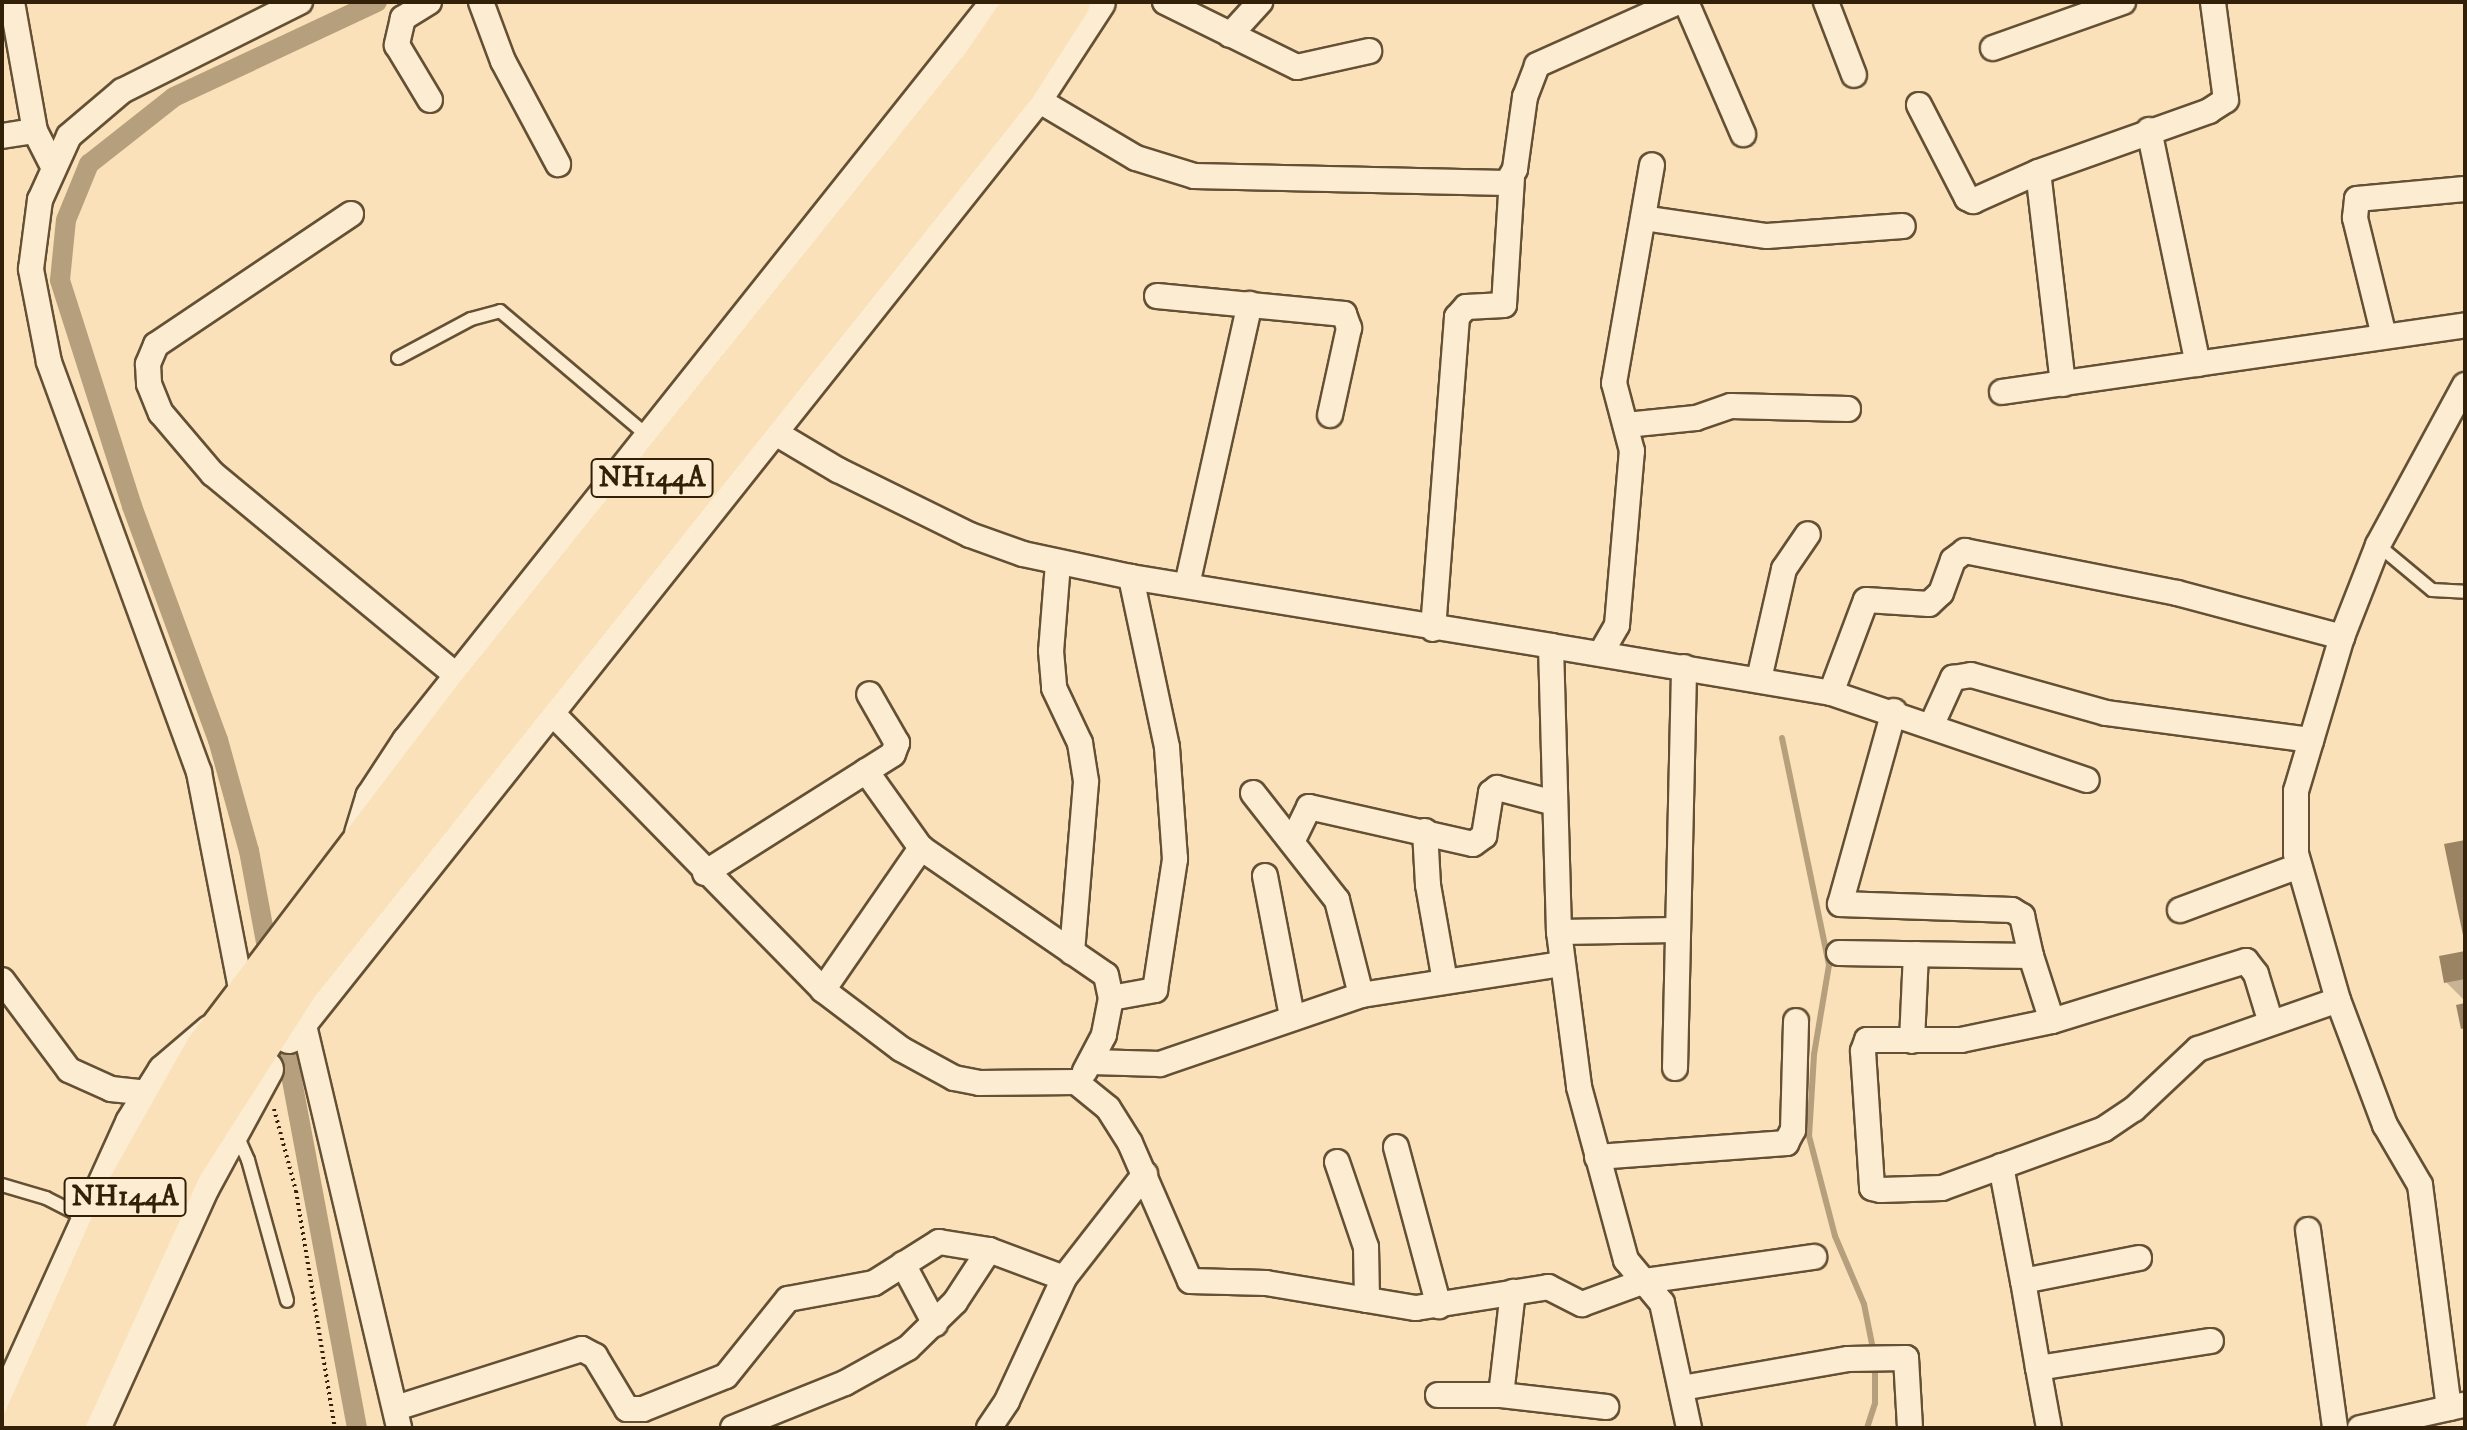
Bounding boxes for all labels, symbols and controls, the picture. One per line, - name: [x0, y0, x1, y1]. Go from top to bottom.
- road number: NH144A: [590, 454, 714, 502]
- road number: NH144A: [63, 1173, 187, 1221]

